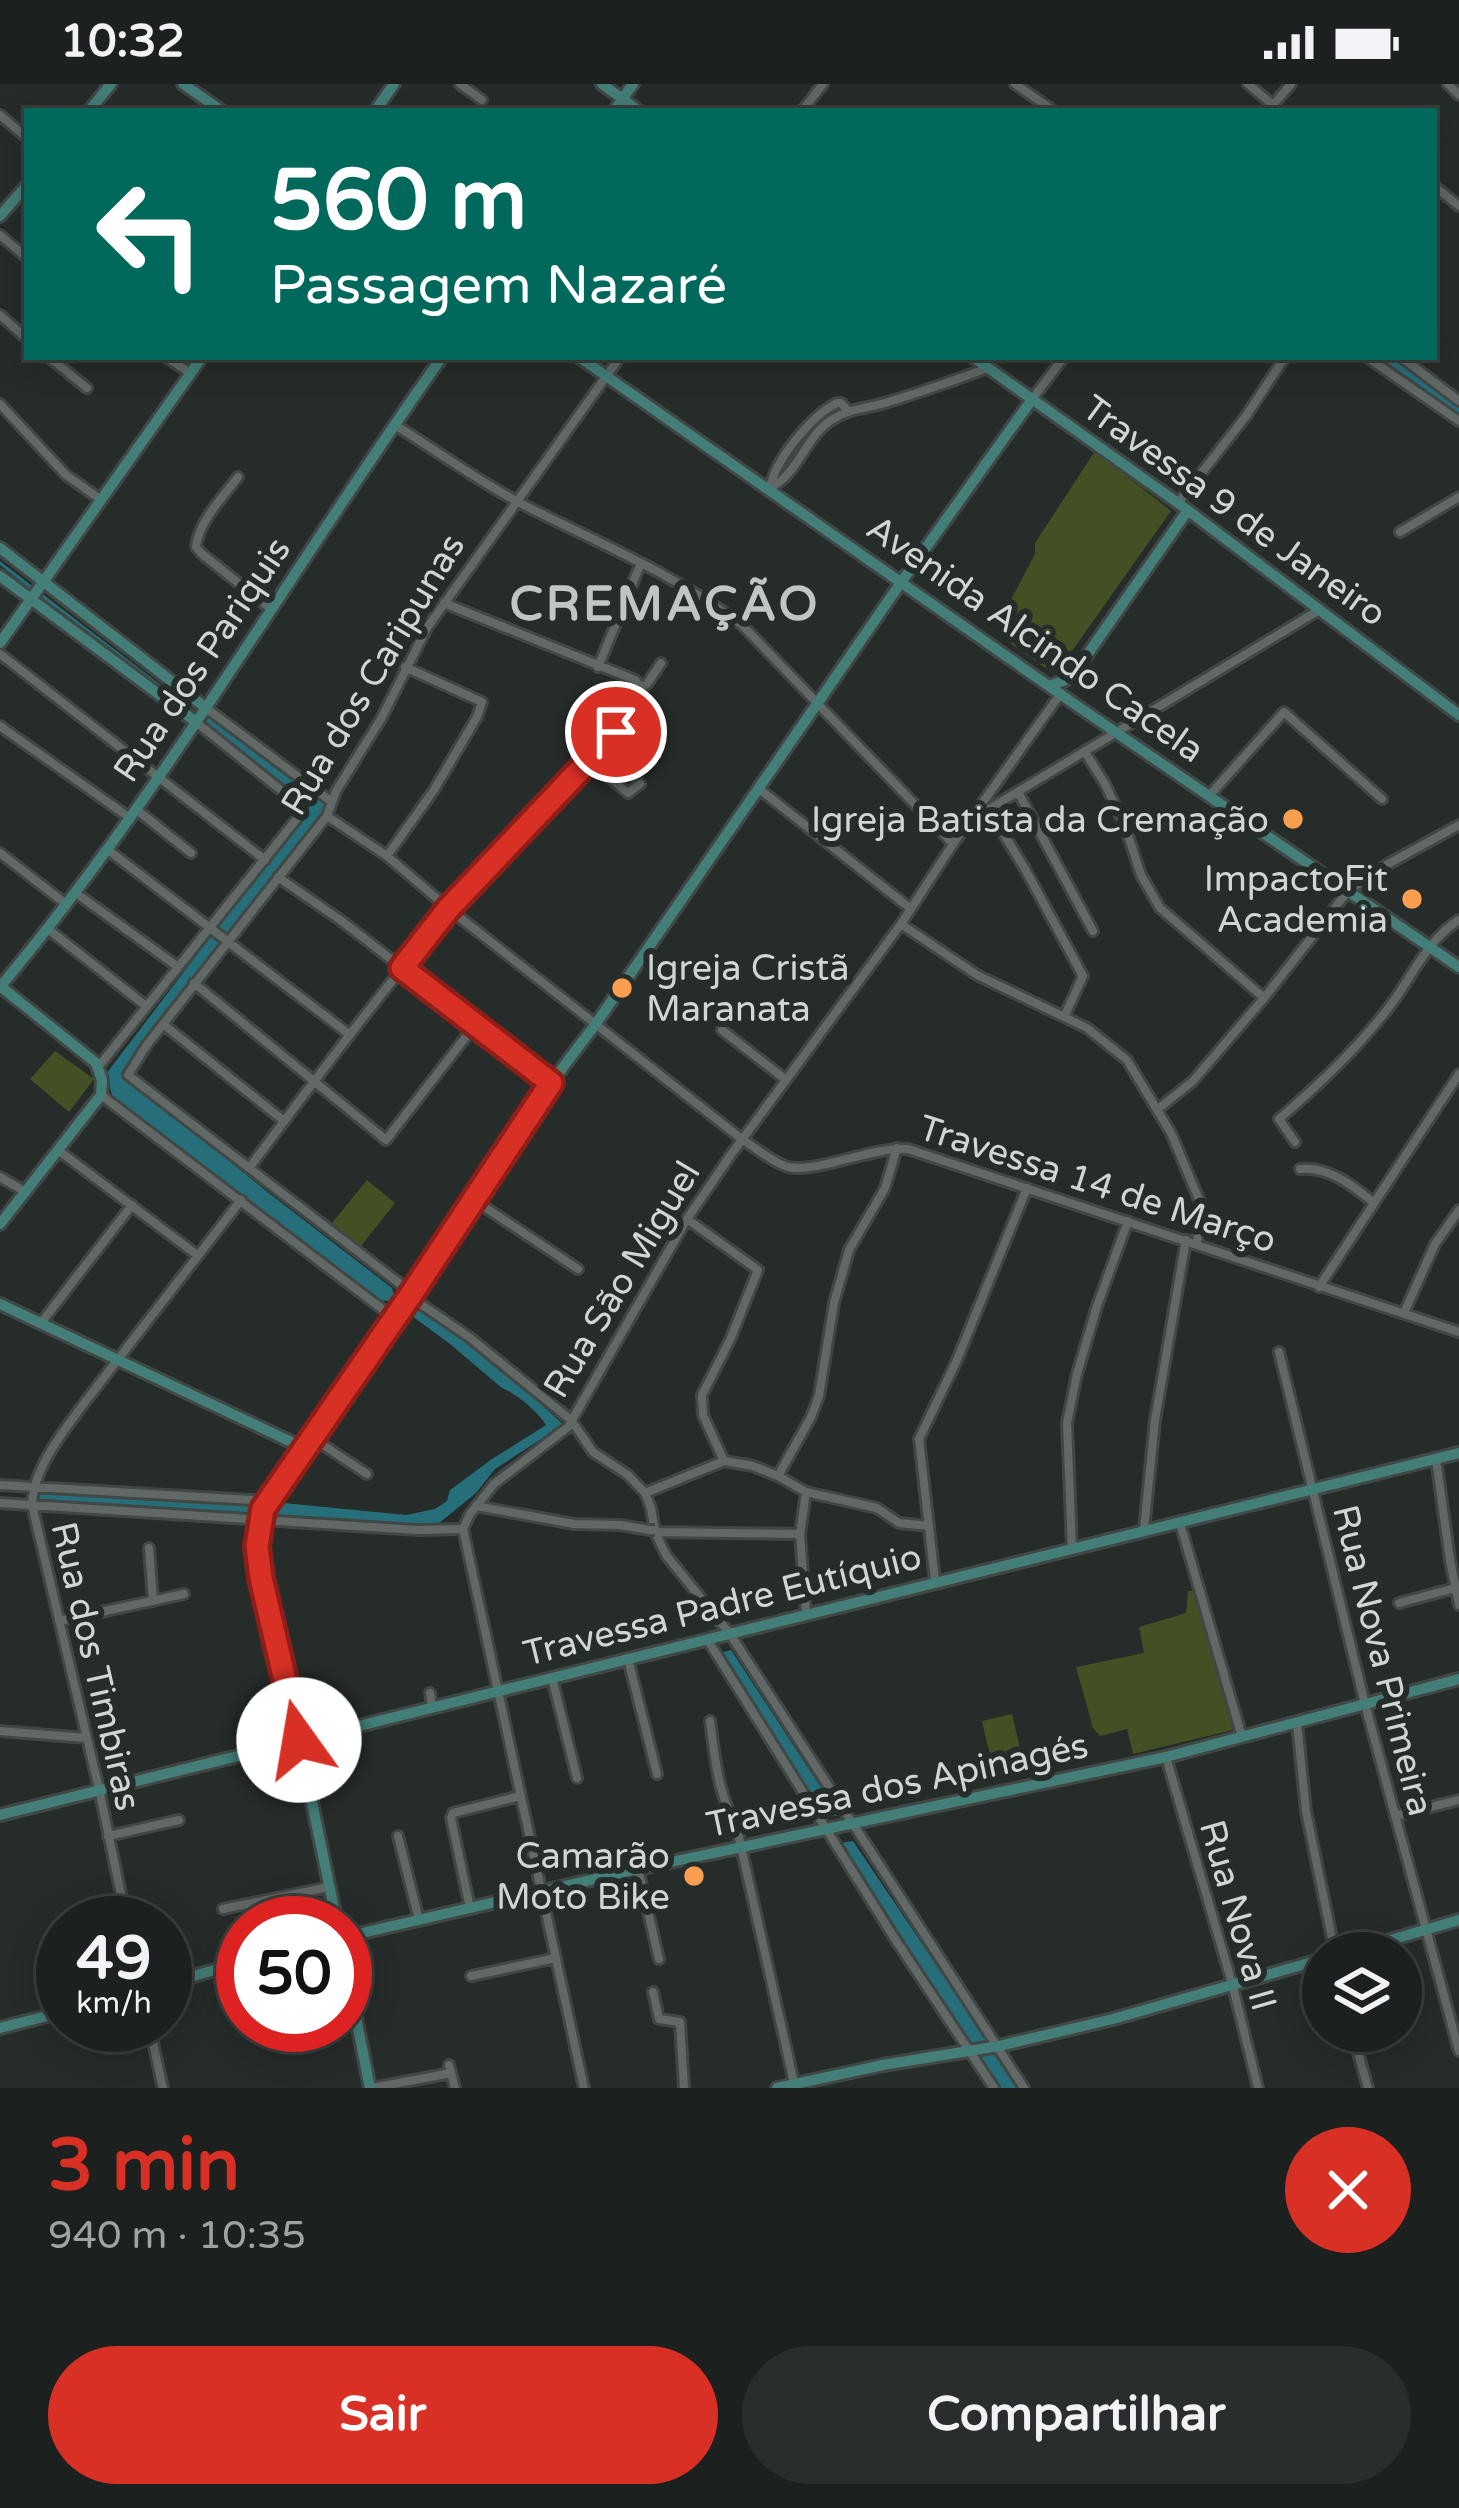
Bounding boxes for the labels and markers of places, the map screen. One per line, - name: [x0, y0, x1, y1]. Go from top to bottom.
- pin: [565, 681, 667, 783]
- place label: Igreja Batista da Cremação: [811, 799, 1269, 842]
- marker: Igreja Batista da Cremação: [1280, 806, 1306, 832]
- place label: ImpactoFit Academia: [1204, 858, 1388, 942]
- marker: ImpactoFit Academia: [1399, 886, 1425, 912]
- place label: Igreja Cristã Maranata: [646, 947, 849, 1031]
- marker: Igreja Cristã Maranata: [609, 975, 635, 1001]
- place label: Camarão Moto Bike: [496, 1835, 670, 1919]
- marker: Camarão Moto Bike: [681, 1863, 707, 1889]

